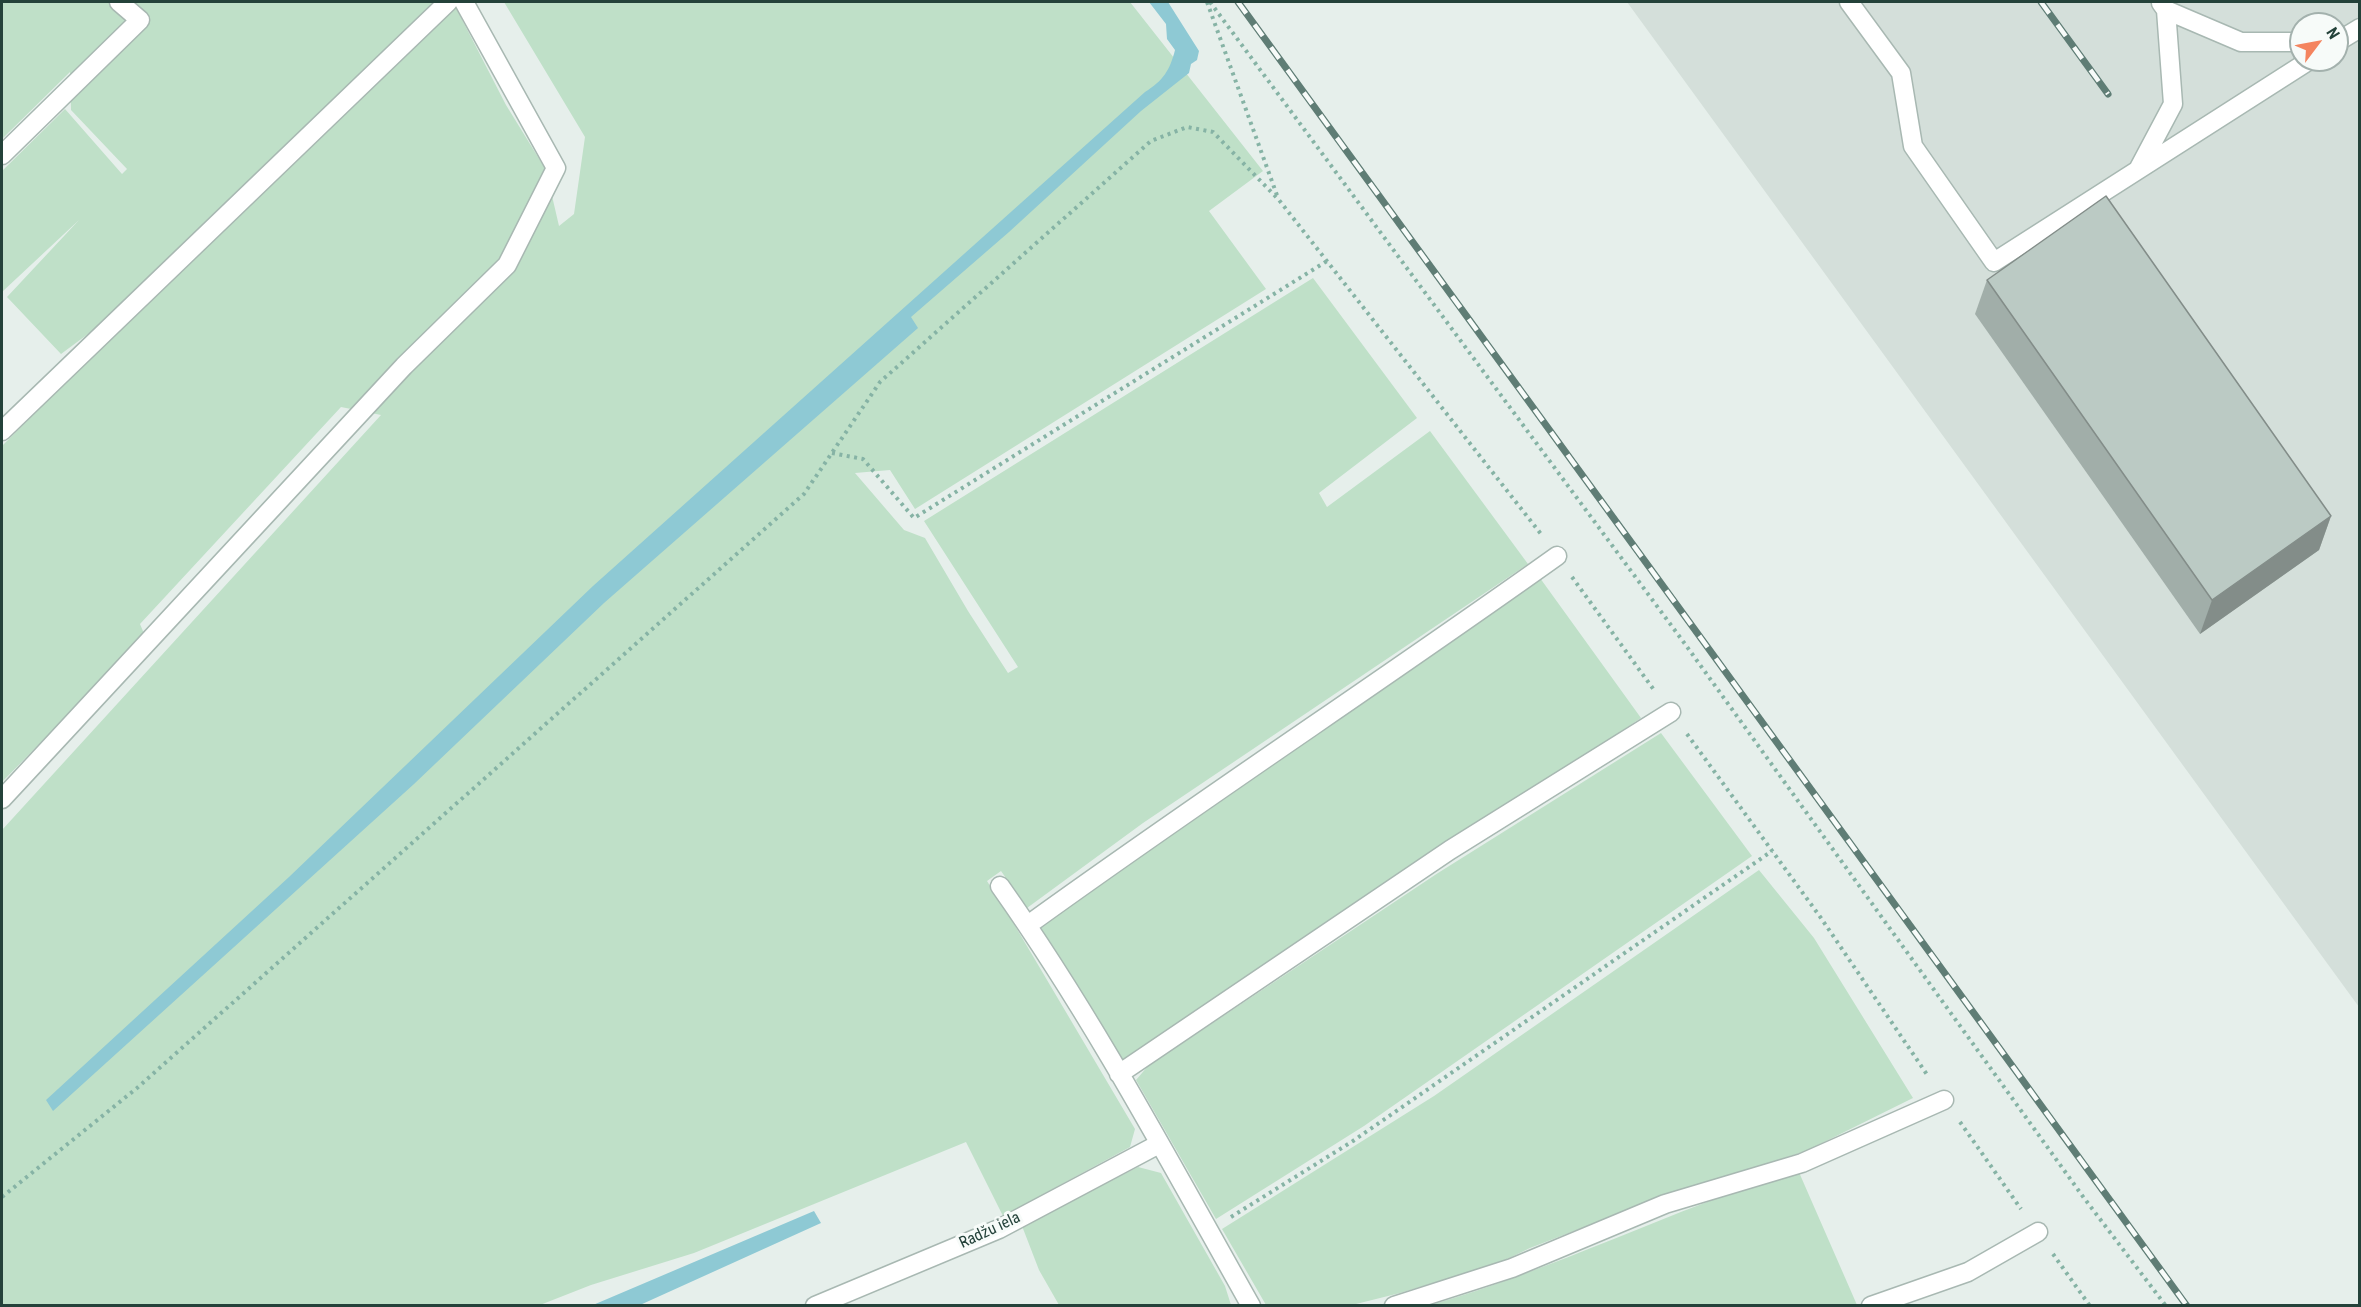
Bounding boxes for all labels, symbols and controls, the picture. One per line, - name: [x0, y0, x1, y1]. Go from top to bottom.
- north arrow: [2289, 12, 2349, 72]
- text: N: [2322, 24, 2344, 42]
- street label: Radžu iela: [956, 1209, 1024, 1253]

